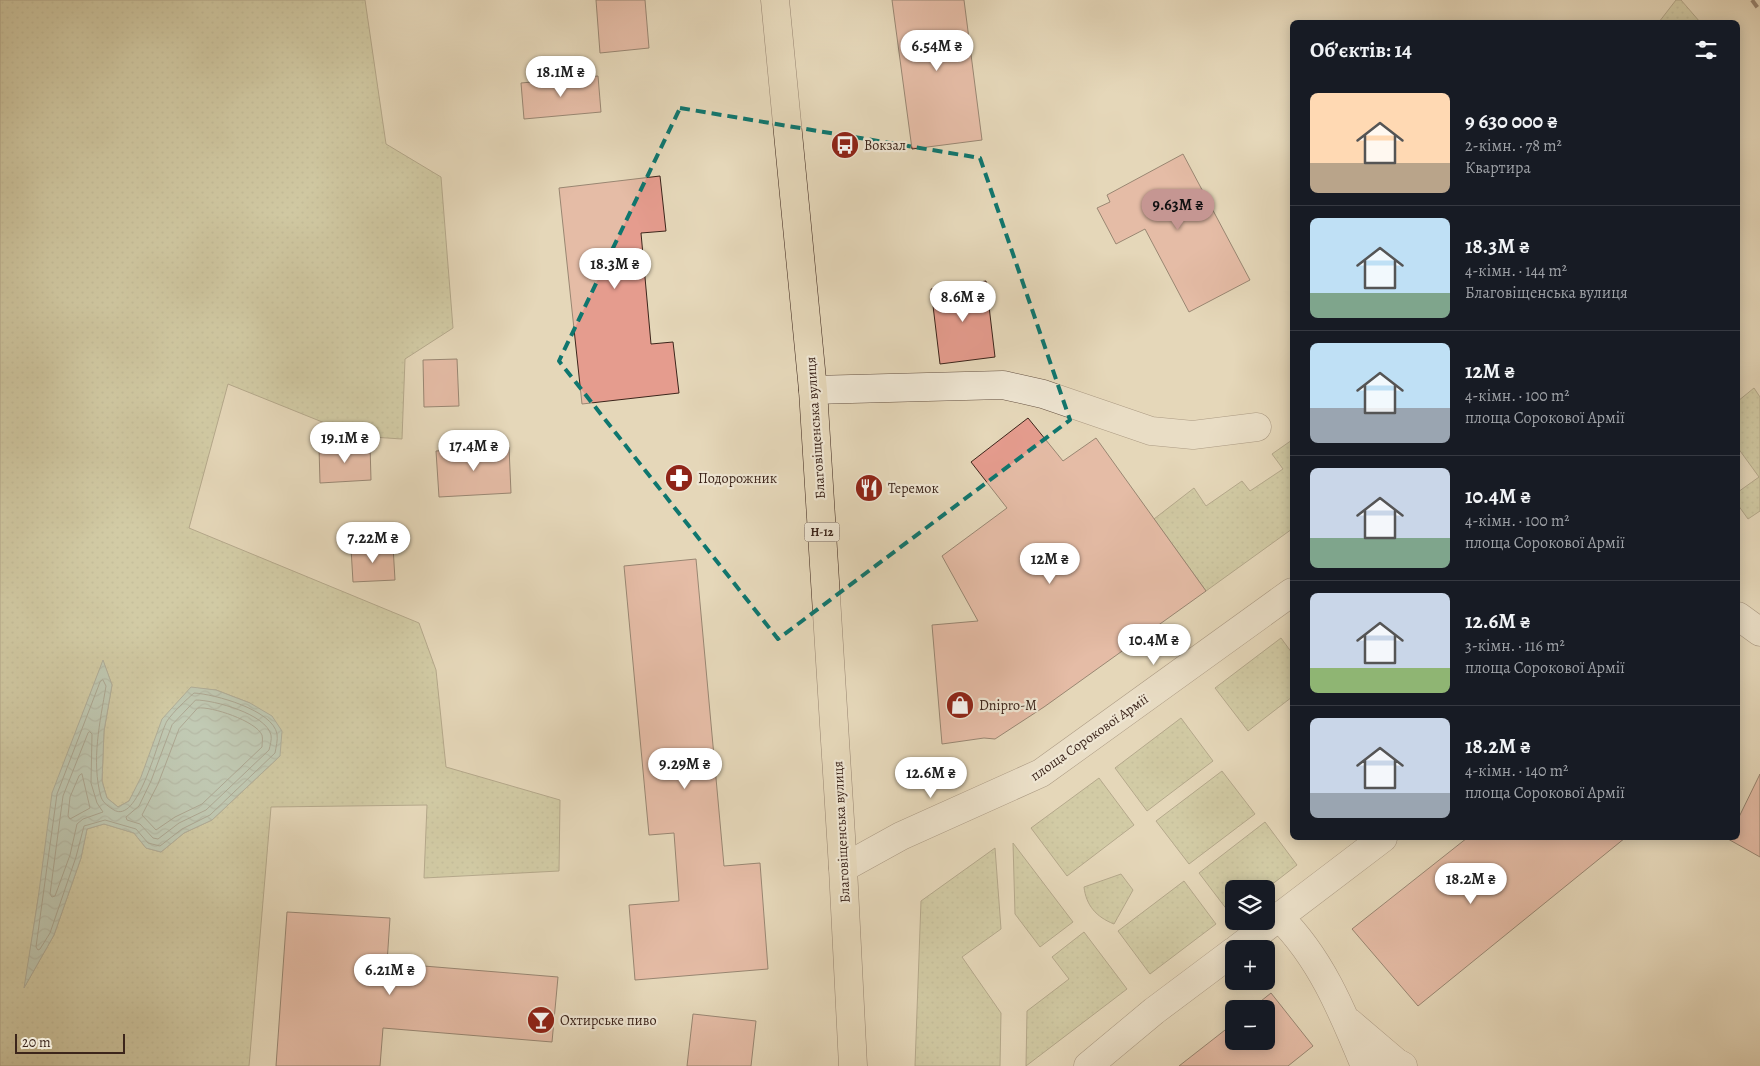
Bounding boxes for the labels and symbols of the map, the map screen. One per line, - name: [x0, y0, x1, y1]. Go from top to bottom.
- pin: 6.54M ₴: [891, 30, 983, 72]
- pin: 18.1M ₴: [515, 56, 607, 98]
- bus stop icon: Вокзал: [830, 130, 860, 160]
- place label: Вокзал: [864, 136, 906, 155]
- pin: 9.63M ₴: [1132, 188, 1224, 231]
- pin: 18.3M ₴: [569, 248, 661, 290]
- pin: 8.6M ₴: [922, 280, 1004, 323]
- street label: Благовіщенська вулиця: [801, 356, 830, 500]
- pin: 19.1M ₴: [299, 422, 391, 464]
- pin: 17.4M ₴: [428, 430, 520, 472]
- pharmacy icon: Подорожник: [664, 463, 694, 493]
- place label: Подорожник: [698, 469, 777, 488]
- restaurant icon: Теремок: [854, 473, 884, 503]
- place label: Теремок: [888, 479, 939, 498]
- pin: 7.22M ₴: [327, 522, 419, 564]
- road number: Н-12: [804, 522, 840, 542]
- pin: 12M ₴: [1015, 542, 1085, 585]
- pin: 10.4M ₴: [1108, 624, 1200, 666]
- shop icon: Dnipro-M: [945, 690, 975, 720]
- street label: площа Сорокової Армії: [1027, 690, 1152, 785]
- place label: Dnipro-M: [979, 696, 1037, 715]
- pin: 9.29M ₴: [639, 748, 731, 790]
- pin: 12.6M ₴: [885, 756, 977, 799]
- street label: Благовіщенська вулиця: [828, 760, 855, 904]
- pin: 18.2M ₴: [1425, 862, 1517, 905]
- pin: 6.21M ₴: [344, 954, 436, 996]
- bar icon: Охтирське пиво: [526, 1005, 556, 1035]
- place label: Охтирське пиво: [560, 1011, 657, 1030]
- scale bar: [15, 1031, 125, 1054]

